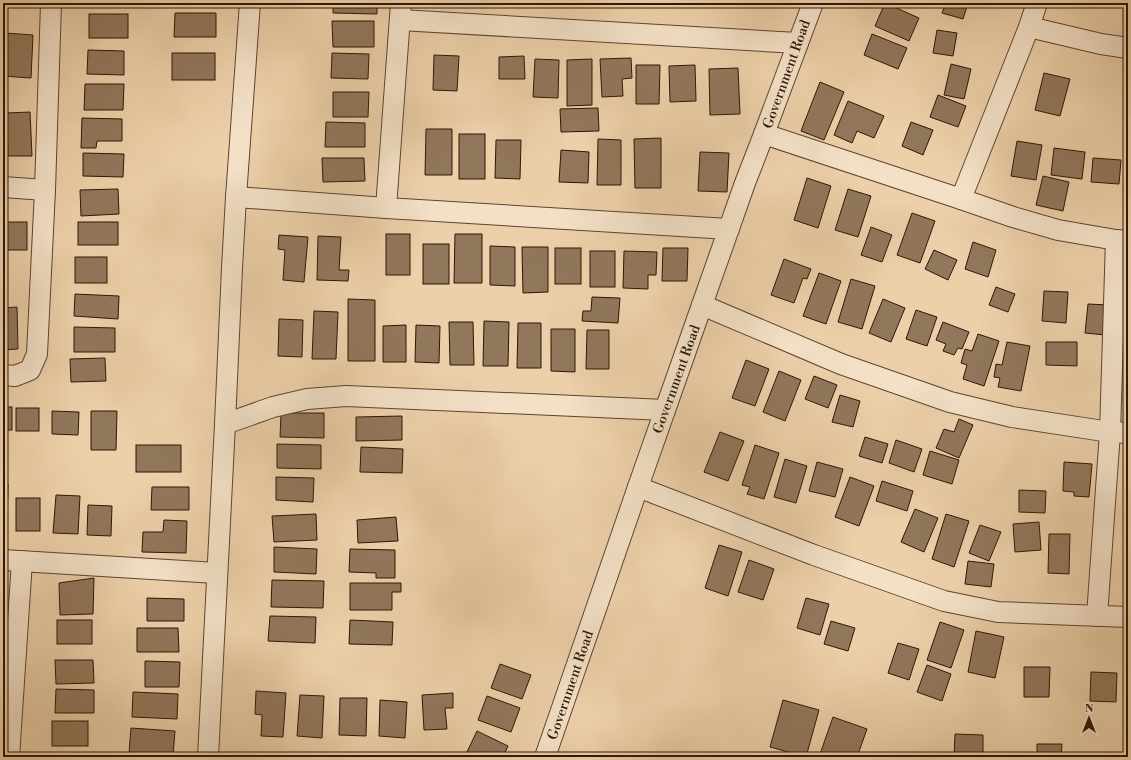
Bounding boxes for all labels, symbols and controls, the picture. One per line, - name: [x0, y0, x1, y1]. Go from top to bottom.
- street label: Government Road: [759, 18, 815, 131]
- street label: Government Road: [649, 323, 705, 436]
- street label: Government Road: [544, 628, 598, 742]
- north arrow: [1069, 698, 1109, 738]
- text: N: [1085, 702, 1094, 716]

